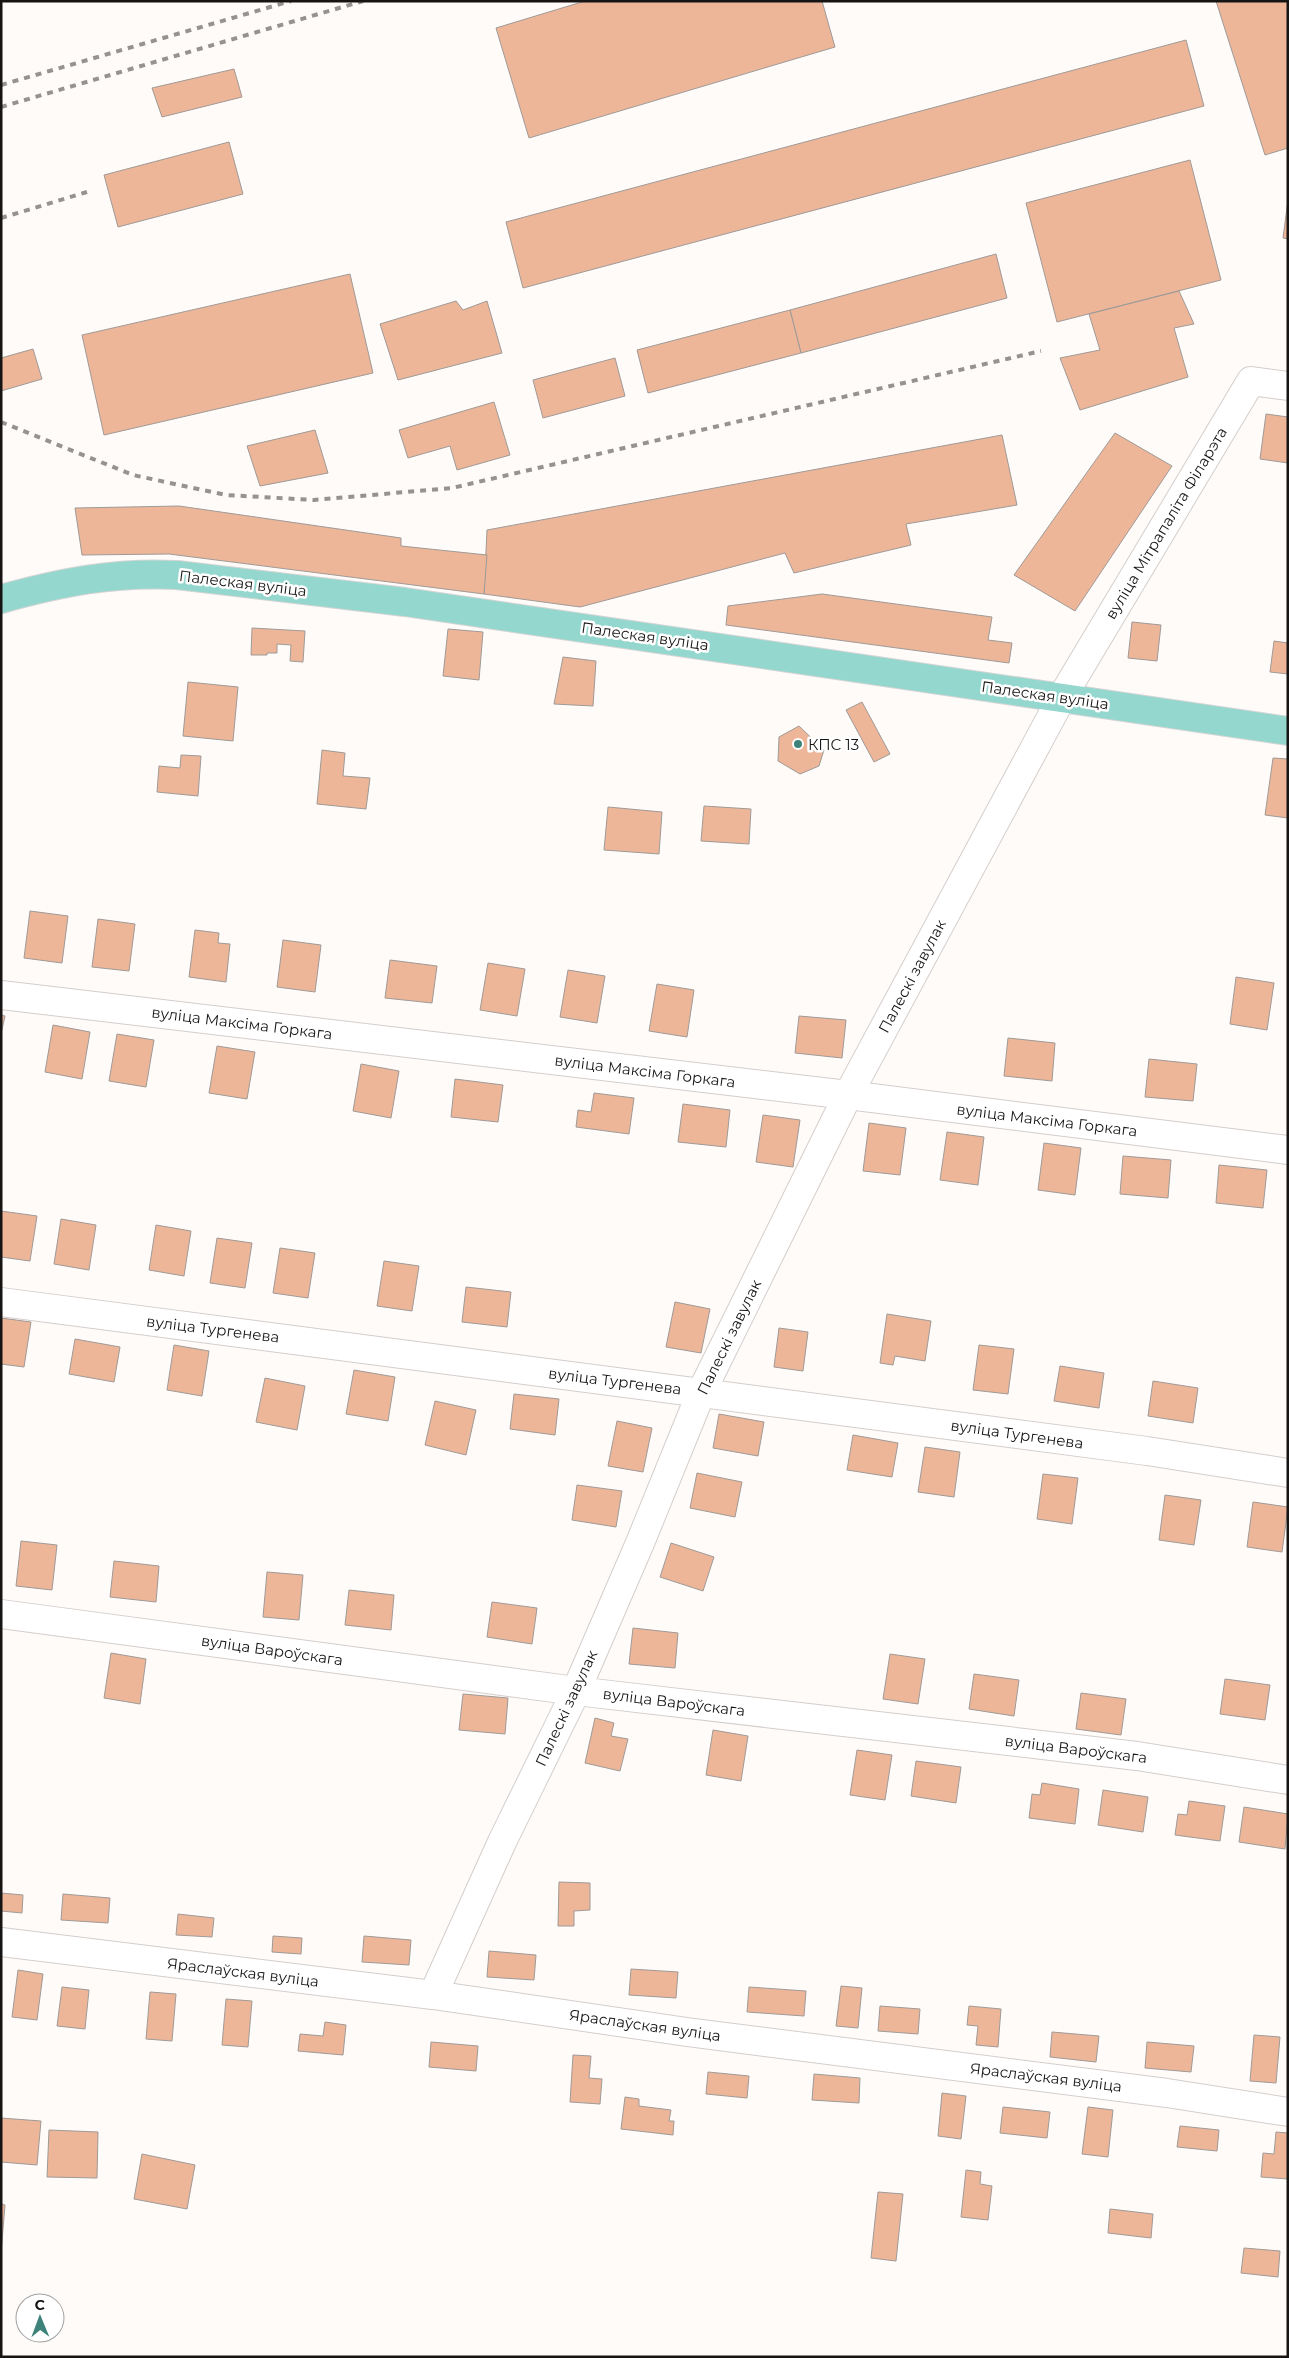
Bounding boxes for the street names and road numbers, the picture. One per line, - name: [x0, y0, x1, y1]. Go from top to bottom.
- street label: вуліца Мітрапаліта Філарэта: [1101, 423, 1231, 623]
- street label: Палеская вуліца: [178, 566, 308, 600]
- street label: Палеская вуліца: [580, 618, 710, 654]
- street label: Палеская вуліца: [980, 677, 1110, 713]
- street label: Палескі завулак: [874, 916, 950, 1036]
- street label: вуліца Максіма Горкага: [150, 1002, 334, 1044]
- street label: вуліца Максіма Горкага: [553, 1050, 737, 1092]
- street label: вуліца Максіма Горкага: [955, 1099, 1139, 1141]
- street label: Палескі завулак: [693, 1276, 765, 1398]
- street label: вуліца Тургенева: [145, 1311, 281, 1347]
- street label: вуліца Тургенева: [547, 1363, 683, 1399]
- street label: вуліца Тургенева: [949, 1415, 1085, 1453]
- street label: вуліца Вароўскага: [200, 1631, 344, 1669]
- street label: Палескі завулак: [531, 1647, 601, 1769]
- street label: вуліца Вароўскага: [602, 1684, 746, 1720]
- street label: вуліца Вароўскага: [1004, 1731, 1148, 1767]
- street label: Яраслаўская вуліца: [166, 1953, 320, 1991]
- street label: Яраслаўская вуліца: [568, 2005, 722, 2045]
- street label: Яраслаўская вуліца: [969, 2058, 1123, 2096]

